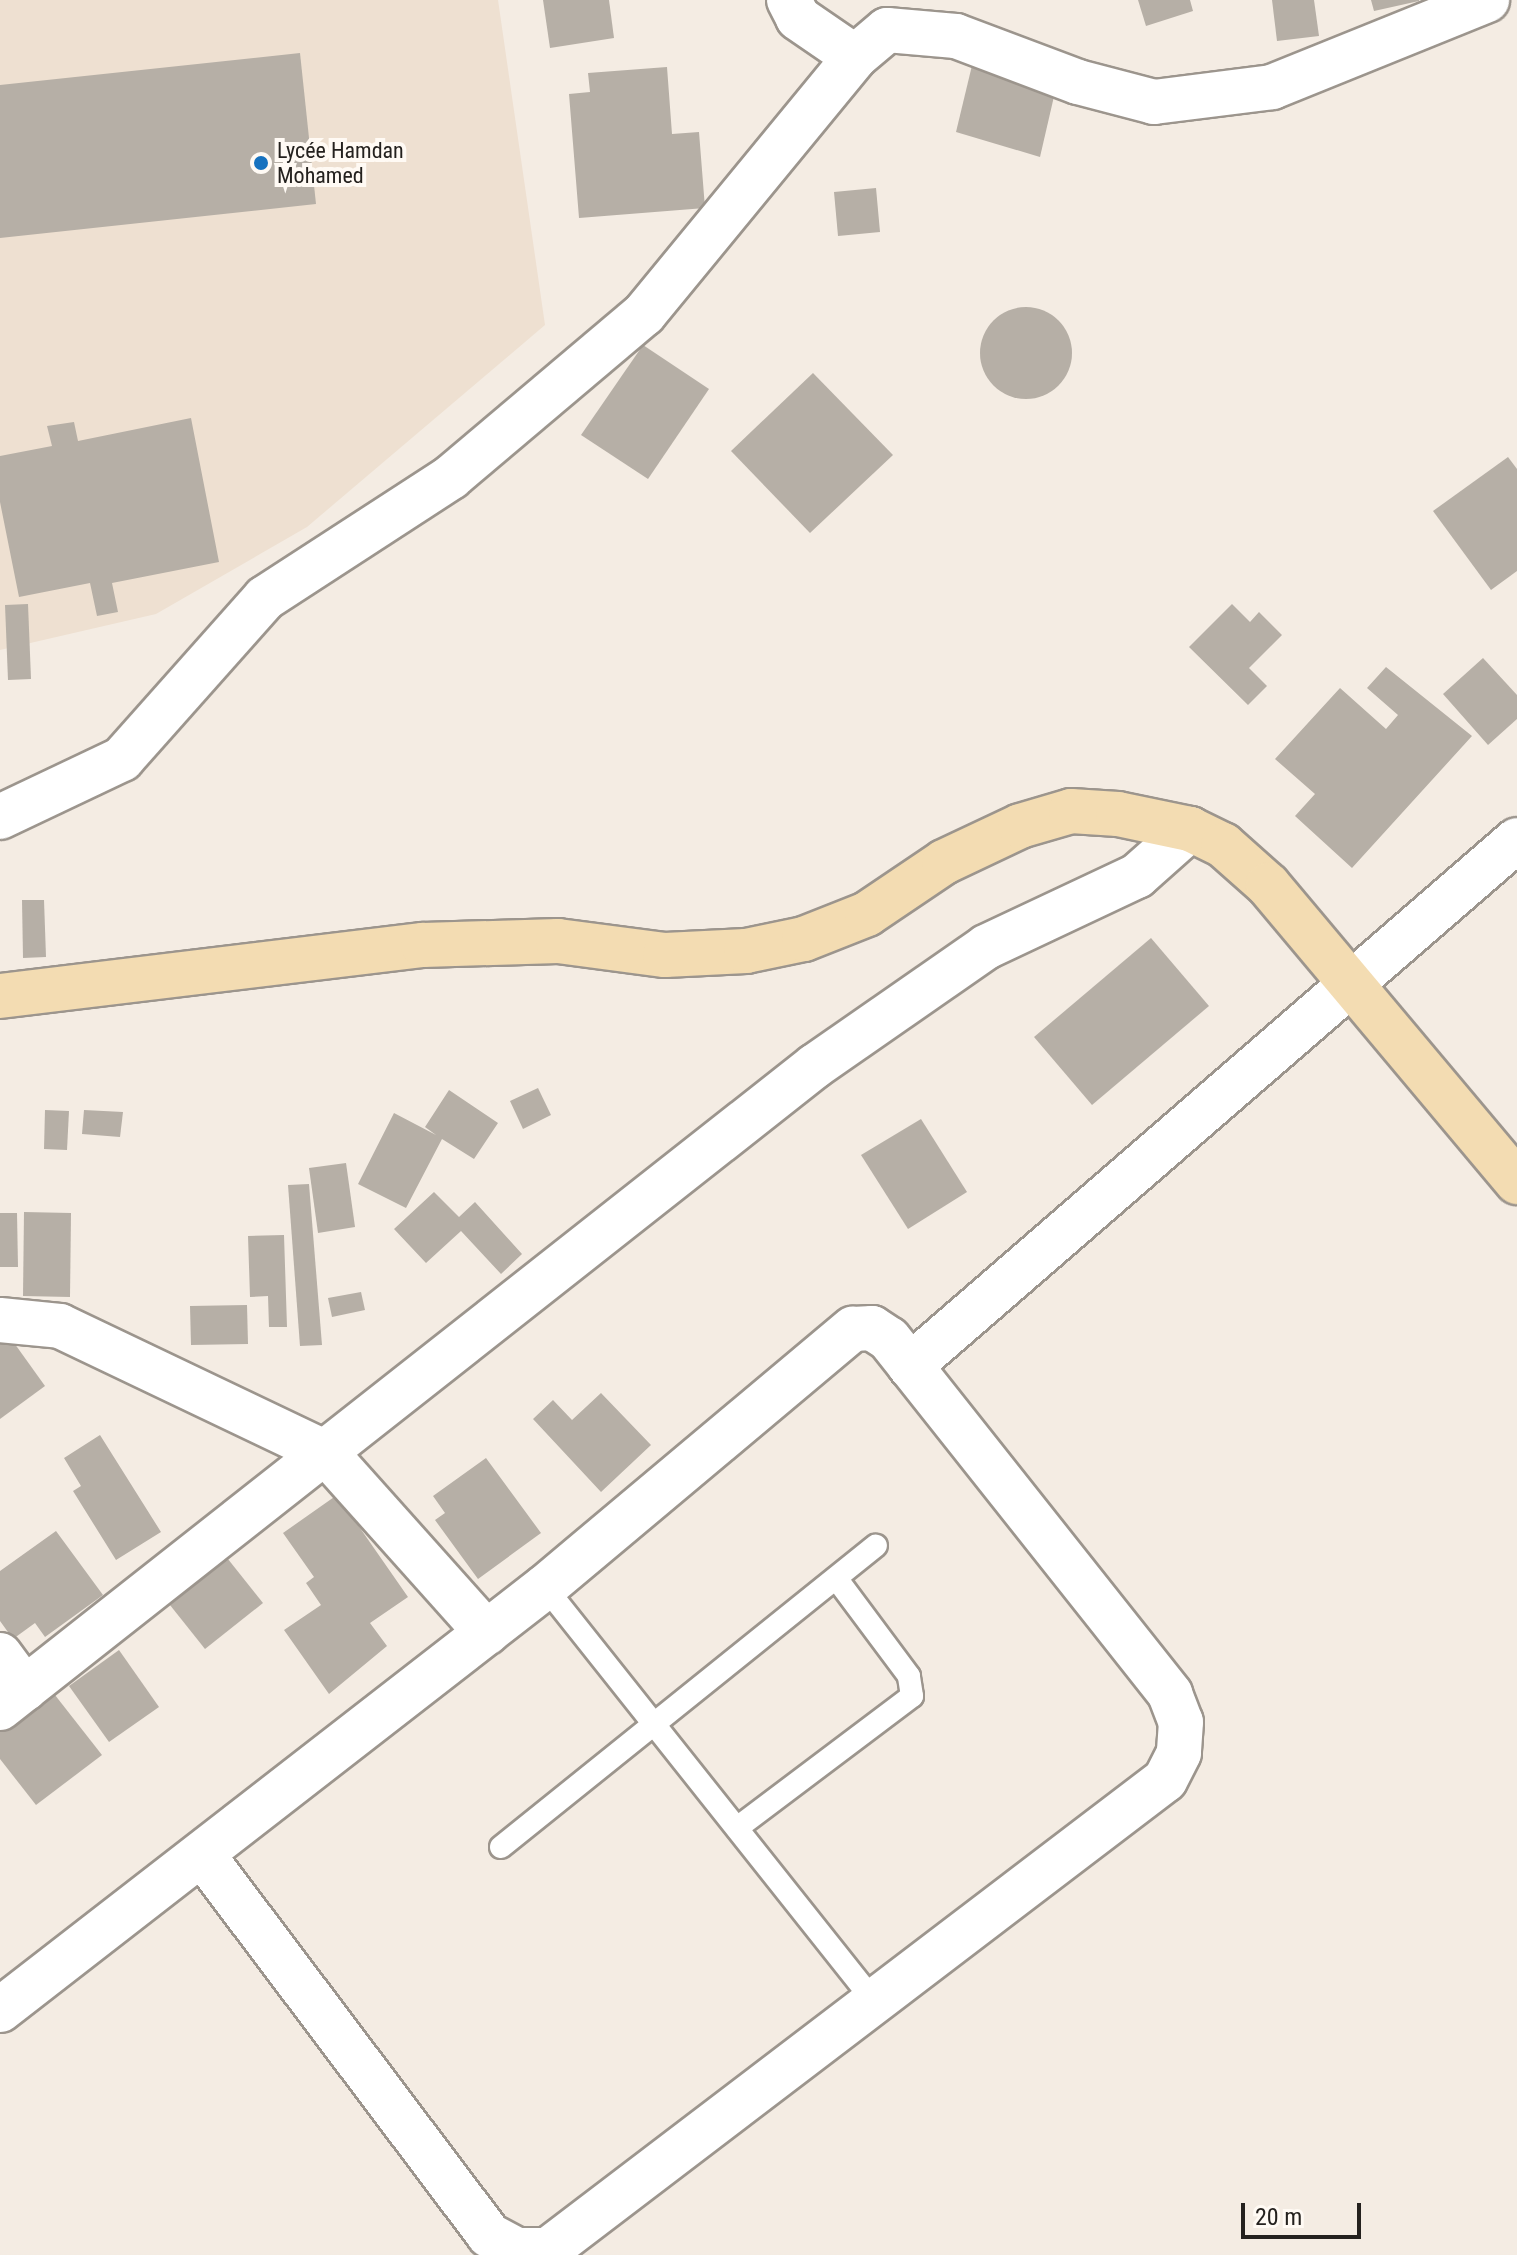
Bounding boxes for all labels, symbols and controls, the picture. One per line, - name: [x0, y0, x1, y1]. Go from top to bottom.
- place label: Lycée Hamdan Mohamed: [277, 137, 404, 188]
- marker: Lycée Hamdan Mohamed: [252, 154, 270, 172]
- scale bar: [1245, 2187, 1365, 2237]
- text: 20 m: [1255, 2203, 1302, 2231]

